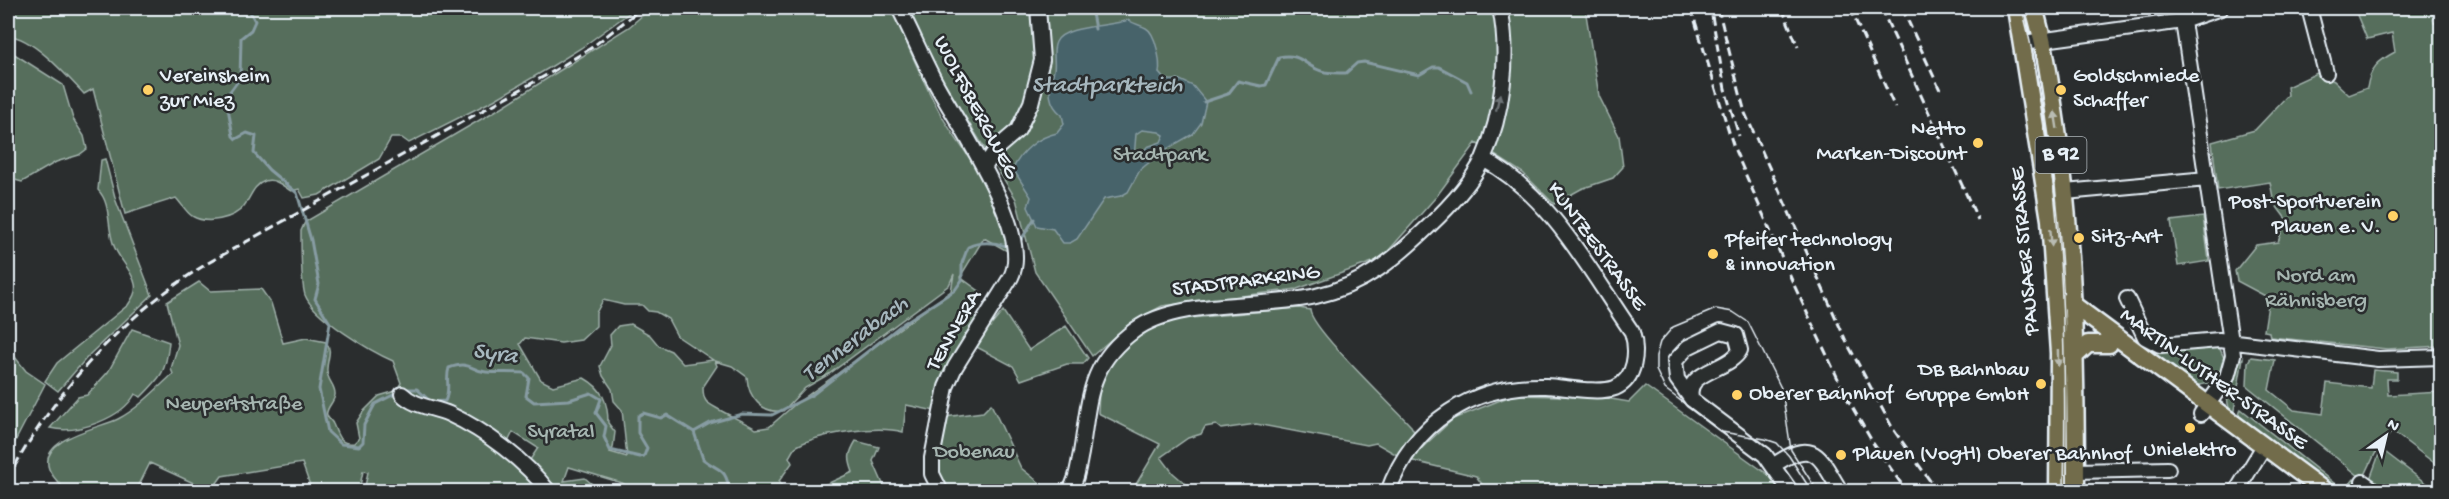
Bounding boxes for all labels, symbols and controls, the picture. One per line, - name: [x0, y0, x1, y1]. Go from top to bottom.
- street label: WOLFSBERGWEG: [926, 32, 1024, 185]
- place label: Vereinsheim zur Miez: [159, 64, 270, 115]
- place label: Goldschmiede Schaffer: [2073, 64, 2200, 115]
- water label: Stadtparkteich: [1032, 72, 1184, 101]
- marker: Vereinsheim zur Miez: [141, 83, 155, 97]
- marker: Goldschmiede Schaffer: [2054, 83, 2068, 97]
- one-way arrow: [1494, 93, 1504, 112]
- one-way arrow: [2051, 111, 2060, 130]
- place label: Netto Marken-Discount: [1816, 117, 1968, 168]
- marker: Netto Marken-Discount: [1971, 136, 1985, 150]
- road number: B 92: [2036, 137, 2086, 173]
- park label: Stadtpark: [1113, 143, 1209, 169]
- street label: PAUSAER STRASSE: [2006, 165, 2046, 337]
- street label: KUNTZESTRASSE: [1541, 178, 1652, 318]
- place label: Post-Sportverein Plauen e. V.: [2228, 190, 2382, 241]
- marker: Post-Sportverein Plauen e. V.: [2386, 209, 2400, 223]
- place label: Sitz-Art: [2091, 225, 2163, 251]
- place label: Pfeifer technology & innovation: [1724, 228, 1892, 279]
- one-way arrow: [2046, 228, 2056, 247]
- marker: Sitz-Art: [2072, 231, 2086, 245]
- marker: Pfeifer technology & innovation: [1706, 247, 1720, 261]
- street label: STADTPARKRING: [1171, 260, 1322, 304]
- park label: Nord am Rähnisberg: [2265, 264, 2367, 315]
- street label: TENNERA: [920, 285, 989, 378]
- water label: Tennerabach: [797, 290, 916, 389]
- street label: MARTIN-LUTHER-STRASSE: [2114, 303, 2313, 458]
- water label: Syra: [471, 338, 521, 373]
- one-way arrow: [2054, 348, 2063, 367]
- place label: DB Bahnbau Gruppe GmbH: [1905, 358, 2029, 409]
- marker: DB Bahnbau Gruppe GmbH: [2034, 377, 2048, 391]
- place label: Oberer Bahnhof: [1749, 382, 1895, 408]
- marker: Oberer Bahnhof: [1730, 388, 1744, 402]
- park label: Neupertstraße: [166, 392, 303, 418]
- north arrow: [2356, 406, 2416, 466]
- text: N: [2383, 416, 2403, 438]
- park label: Syratal: [527, 420, 595, 446]
- marker: Unielektro: [2183, 421, 2197, 435]
- place label: Unielektro: [2143, 438, 2237, 464]
- park label: Dobenau: [931, 440, 1015, 466]
- place label: Plauen (Vogtl) Oberer Bahnhof: [1852, 442, 2134, 468]
- marker: Plauen (Vogtl) Oberer Bahnhof: [1834, 448, 1848, 462]

